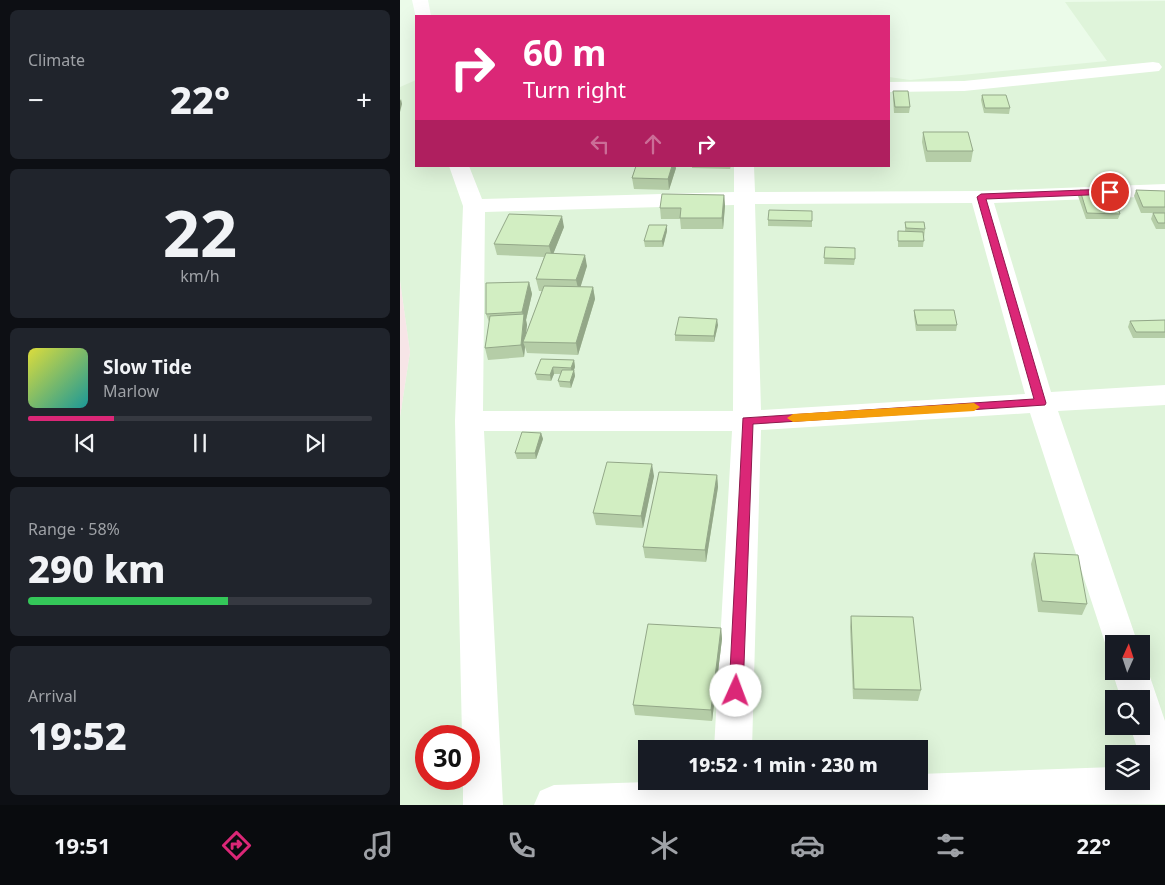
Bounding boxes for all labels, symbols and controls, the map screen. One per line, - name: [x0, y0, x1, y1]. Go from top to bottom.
- text: 60 m: [523, 29, 606, 76]
- icon: right: [440, 35, 505, 100]
- text: Climate: [28, 49, 85, 71]
- text: 22°: [170, 73, 230, 125]
- text: Turn right: [523, 74, 626, 104]
- text: −: [28, 80, 44, 118]
- text: +: [356, 80, 372, 118]
- icon: left: [586, 130, 614, 158]
- icon: ahead: [639, 130, 667, 158]
- icon: right: [692, 130, 720, 158]
- pin: [1089, 171, 1131, 213]
- icon: arrive: [1096, 178, 1124, 206]
- text: 22: [163, 188, 237, 276]
- text: km/h: [180, 265, 220, 287]
- text: Slow Tide: [103, 354, 192, 380]
- text: Marlow: [103, 380, 159, 402]
- icon: previous: [71, 429, 99, 457]
- icon: pause: [186, 429, 214, 457]
- icon: next: [301, 429, 329, 457]
- text: Range · 58%: [28, 518, 120, 540]
- text: 290 km: [28, 542, 166, 594]
- north arrow: [1105, 635, 1150, 680]
- map controls: [1105, 635, 1150, 790]
- position arrow: [709, 664, 761, 716]
- text: Arrival: [28, 685, 77, 707]
- button: search: [1105, 690, 1150, 735]
- text: 19:52: [28, 709, 127, 761]
- speed limit sign: 30: [415, 725, 480, 790]
- button: layers: [1105, 745, 1150, 790]
- text: 19:52 · 1 min · 230 m: [688, 752, 878, 778]
- icon: directions: [219, 828, 254, 863]
- icon: music: [361, 828, 396, 863]
- icon: phone: [504, 828, 539, 863]
- icon: climate: [647, 828, 682, 863]
- icon: car: [790, 828, 825, 863]
- icon: filters: [933, 828, 968, 863]
- text: 19:51: [54, 830, 111, 860]
- text: 22°: [1076, 830, 1111, 860]

